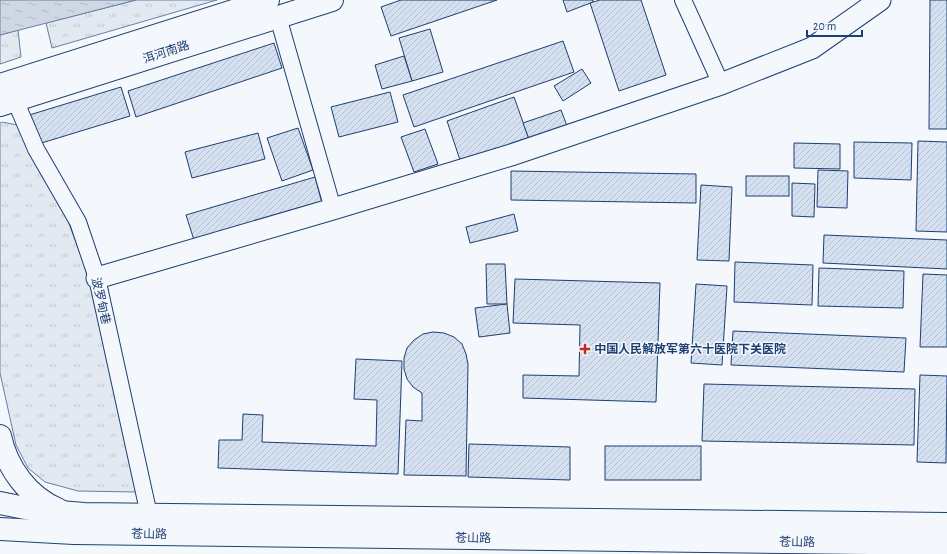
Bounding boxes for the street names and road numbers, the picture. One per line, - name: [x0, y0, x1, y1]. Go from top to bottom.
- street label: 洱河南路: [141, 38, 191, 65]
- street label: 波罗甸巷: [90, 276, 112, 326]
- street label: 苍山路: [131, 527, 167, 540]
- street label: 苍山路: [455, 531, 491, 544]
- street label: 苍山路: [779, 535, 815, 548]

